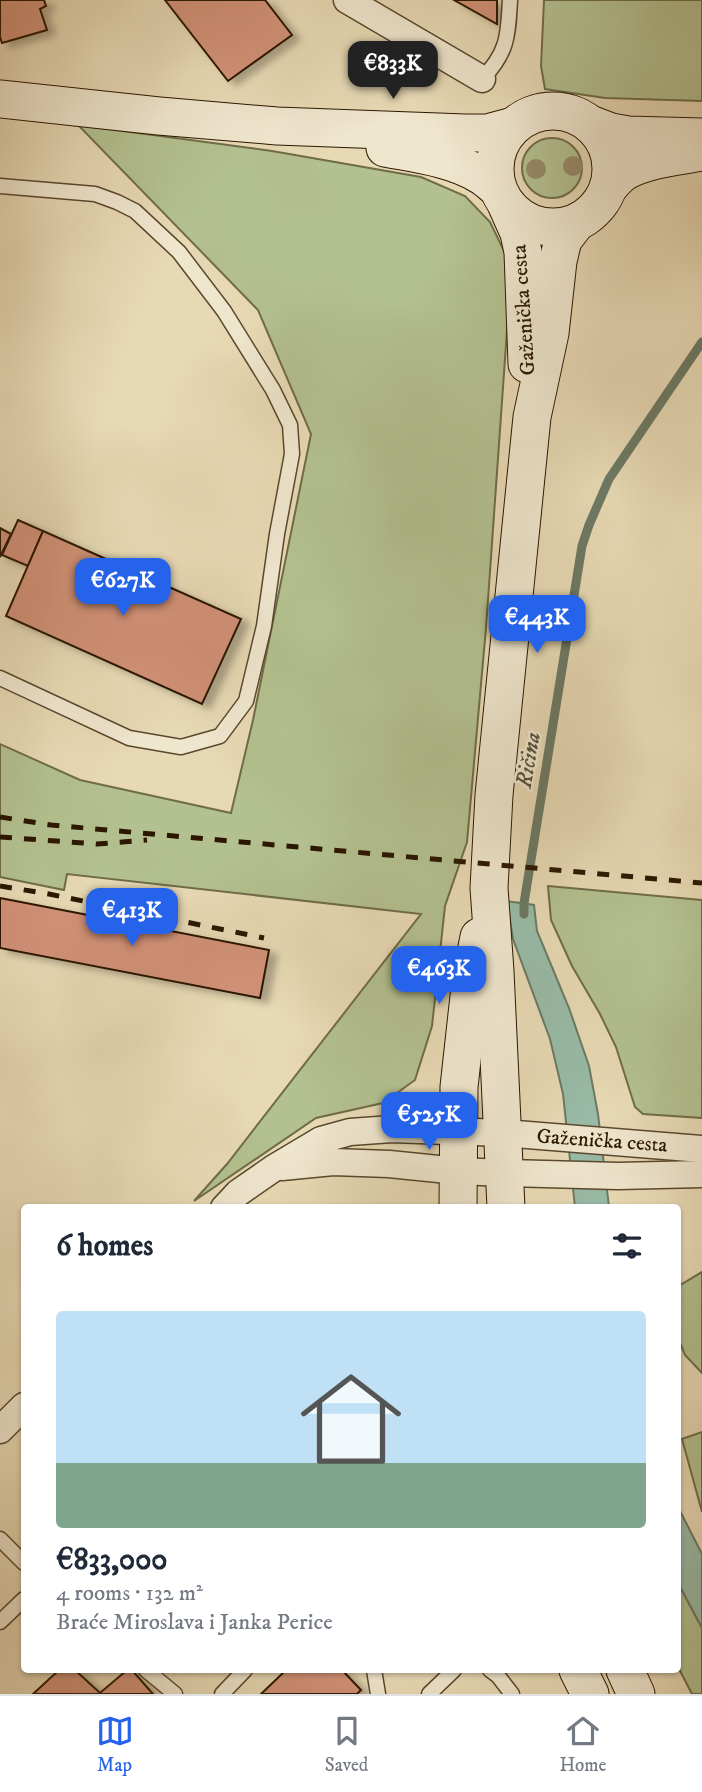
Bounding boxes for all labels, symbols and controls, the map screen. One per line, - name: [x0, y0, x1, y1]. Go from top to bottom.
- pin: €833K: [344, 42, 442, 101]
- text: €833K: [364, 49, 422, 78]
- street label: Gaženička cesta: [506, 244, 542, 376]
- pin: €627K: [74, 558, 172, 618]
- text: €627K: [91, 566, 155, 595]
- pin: €443K: [488, 596, 586, 655]
- text: €443K: [505, 603, 569, 632]
- water label: Ričina: [510, 730, 548, 791]
- pin: €413K: [83, 888, 181, 948]
- text: €413K: [102, 896, 162, 925]
- pin: €463K: [390, 946, 488, 1006]
- text: €463K: [407, 954, 471, 983]
- pin: €525K: [380, 1092, 478, 1152]
- text: €525K: [397, 1100, 461, 1129]
- street label: Gaženička cesta: [536, 1123, 668, 1159]
- icon: filters: [608, 1227, 646, 1265]
- text: 6 homes: [56, 1228, 153, 1265]
- icon: home: [288, 1356, 414, 1482]
- text: €833,000: [56, 1542, 168, 1579]
- text: 4 rooms · 132 m²: [56, 1579, 203, 1608]
- text: Braće Miroslava i Janka Perice: [56, 1608, 333, 1637]
- tab: Map: [96, 1712, 134, 1777]
- tab: Saved: [325, 1712, 368, 1777]
- tab: Home: [559, 1712, 606, 1777]

